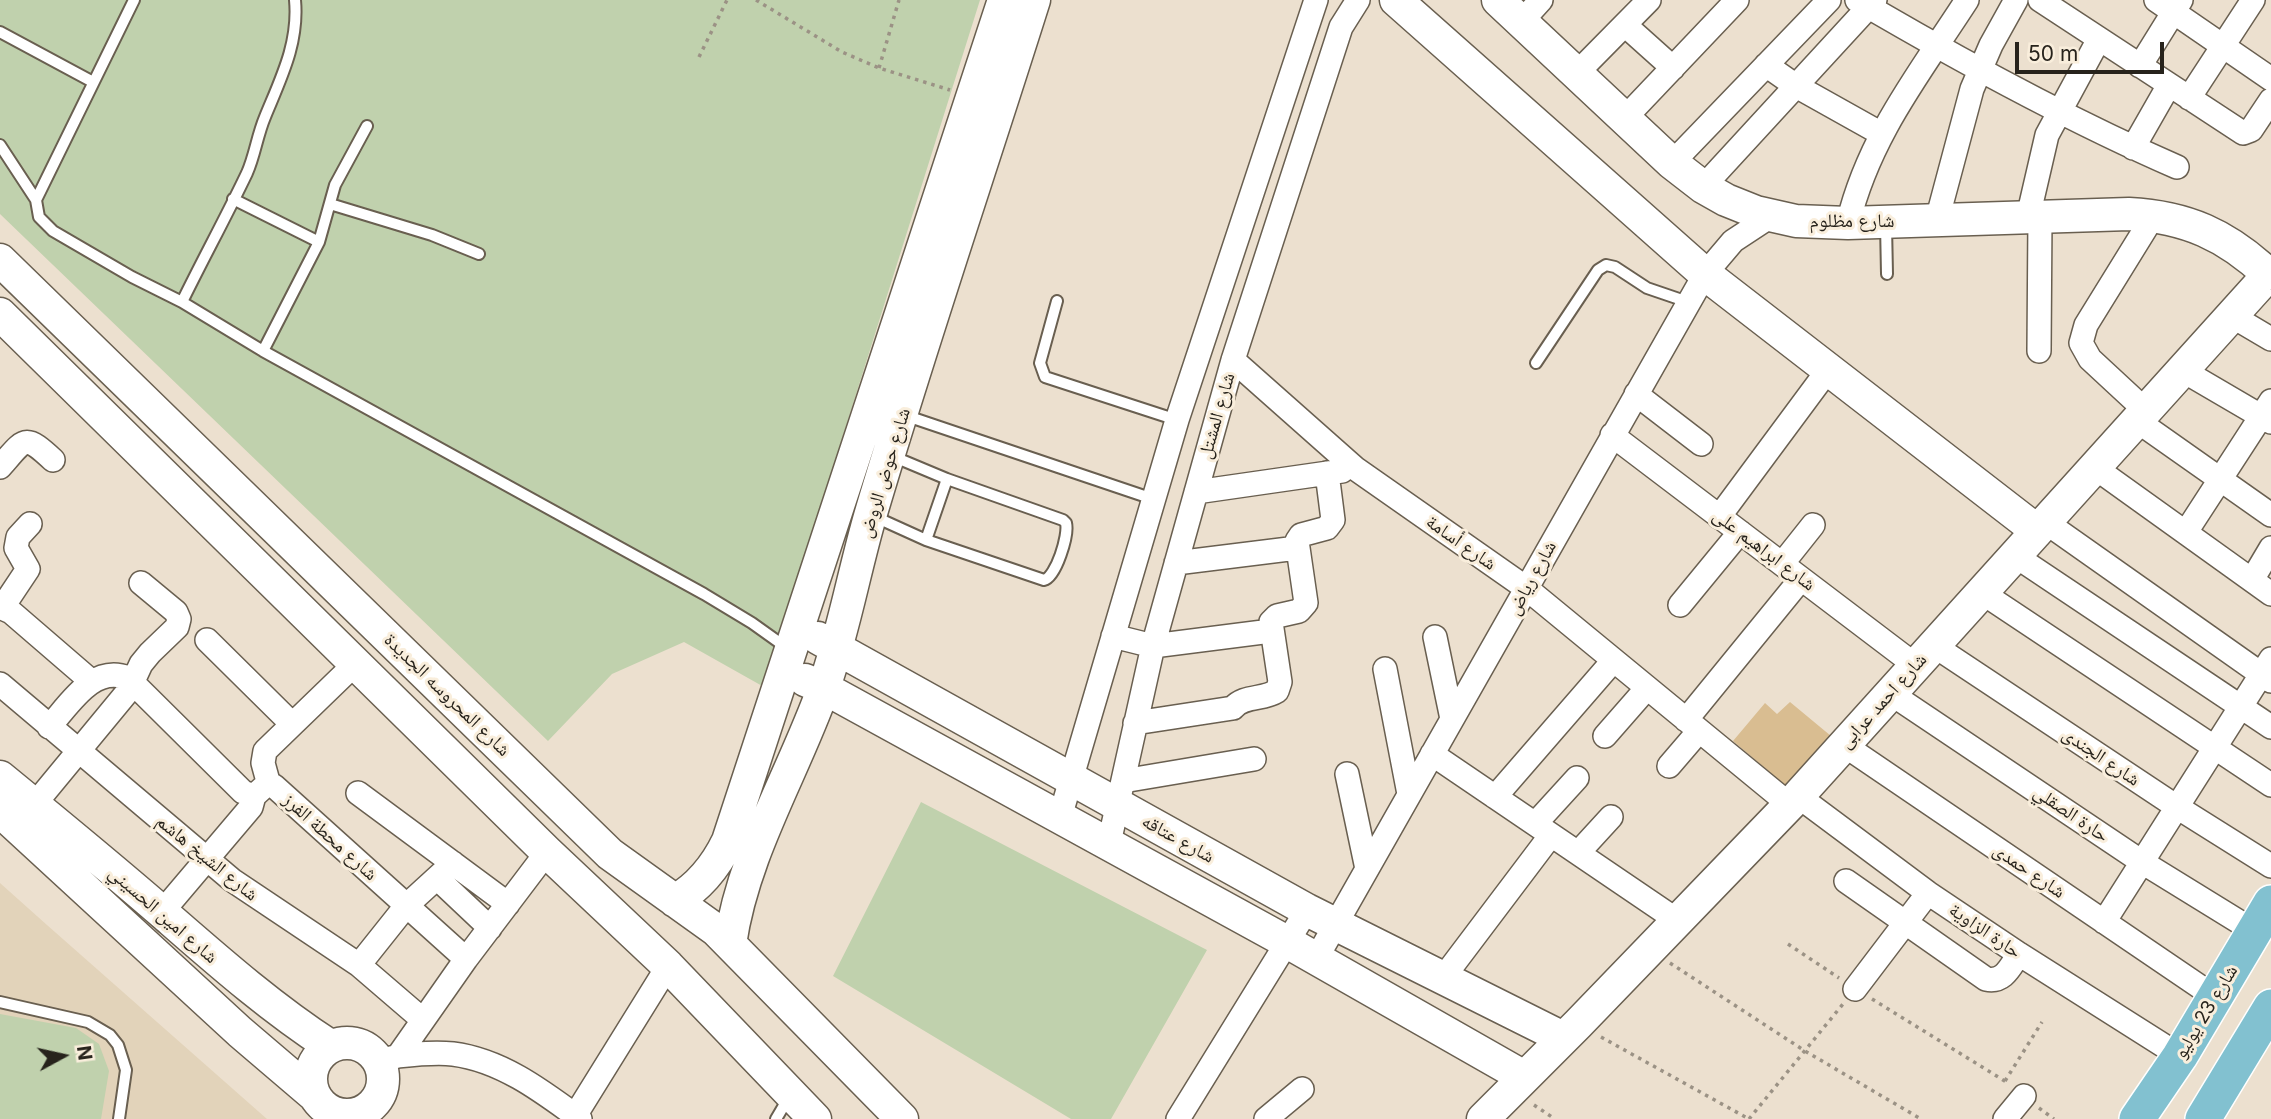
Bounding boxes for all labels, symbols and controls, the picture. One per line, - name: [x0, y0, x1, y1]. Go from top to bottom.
- scale bar: [2019, 28, 2168, 72]
- text: 50 m: [2028, 41, 2078, 66]
- street label: شارع مظلوم: [1810, 210, 1894, 232]
- street label: شارع المشتل: [1194, 370, 1240, 462]
- street label: شارع حوض الروض: [854, 405, 916, 541]
- street label: شارع ابراهيم على: [1708, 504, 1820, 596]
- street label: شارع أسامة: [1421, 511, 1501, 575]
- street label: شارع رياض: [1502, 537, 1562, 619]
- street label: شارع المحروسه الجديدة: [379, 629, 515, 761]
- street label: شارع احمد عرابى: [1834, 649, 1932, 753]
- street label: شارع الجندى: [2058, 723, 2144, 791]
- street label: حارة الصقلي: [2029, 781, 2113, 847]
- street label: شارع محطة الفرز: [278, 789, 382, 885]
- street label: شارع الشيخ هاشم: [151, 810, 263, 906]
- street label: شارع عتاقه: [1138, 810, 1218, 868]
- street label: شارع حمدى: [1989, 839, 2069, 903]
- street label: شارع امين الحسيني: [104, 861, 222, 969]
- street label: حارة الزاوية: [1945, 899, 2025, 963]
- street label: شارع 23 يوليو: [2169, 961, 2243, 1063]
- north arrow: [28, 1021, 98, 1091]
- text: N: [72, 1044, 97, 1062]

